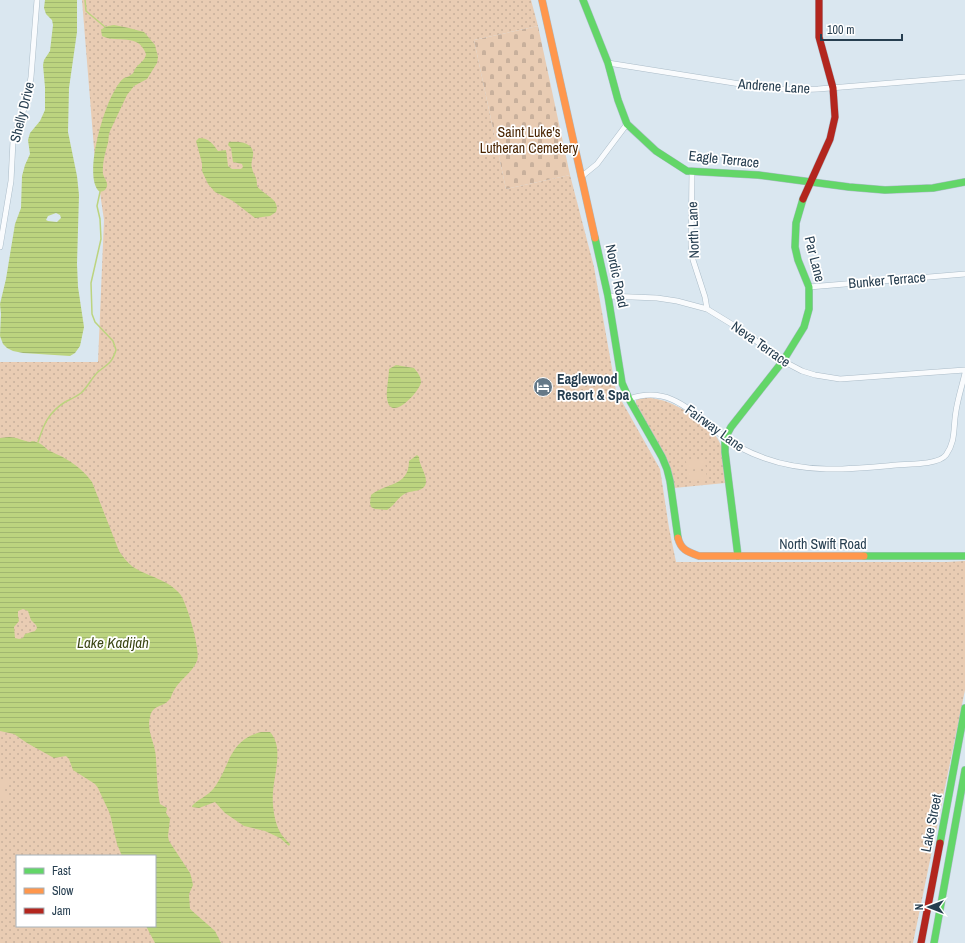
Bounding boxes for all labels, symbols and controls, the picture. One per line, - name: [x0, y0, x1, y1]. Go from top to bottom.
- scale bar: [821, 16, 902, 42]
- text: 100 m: [827, 22, 854, 38]
- street label: Andrene Lane: [736, 74, 811, 97]
- street label: Shelly Drive: [6, 80, 38, 144]
- park label: Saint Luke's Lutheran Cemetery: [480, 123, 578, 157]
- street label: Eagle Terrace: [688, 146, 760, 172]
- street label: North Lane: [683, 201, 703, 259]
- street label: Par Lane: [801, 234, 829, 284]
- street label: Nordic Road: [601, 243, 633, 309]
- street label: Bunker Terrace: [848, 268, 926, 292]
- street label: Neva Terrace: [728, 317, 794, 371]
- place label: Eaglewood Resort & Spa: [557, 370, 630, 404]
- hotel icon: Eaglewood Resort & Spa: [532, 376, 554, 398]
- street label: Fairway Lane: [682, 400, 748, 456]
- street label: North Swift Road: [779, 535, 867, 553]
- water label: Lake Kadijah: [77, 632, 149, 653]
- street label: Lake Street: [917, 792, 945, 854]
- legend: [16, 855, 156, 927]
- text: Fast: [52, 863, 71, 879]
- text: Slow: [52, 883, 74, 899]
- north arrow: [909, 887, 949, 927]
- text: Jam: [52, 903, 71, 919]
- text: N: [912, 904, 926, 910]

